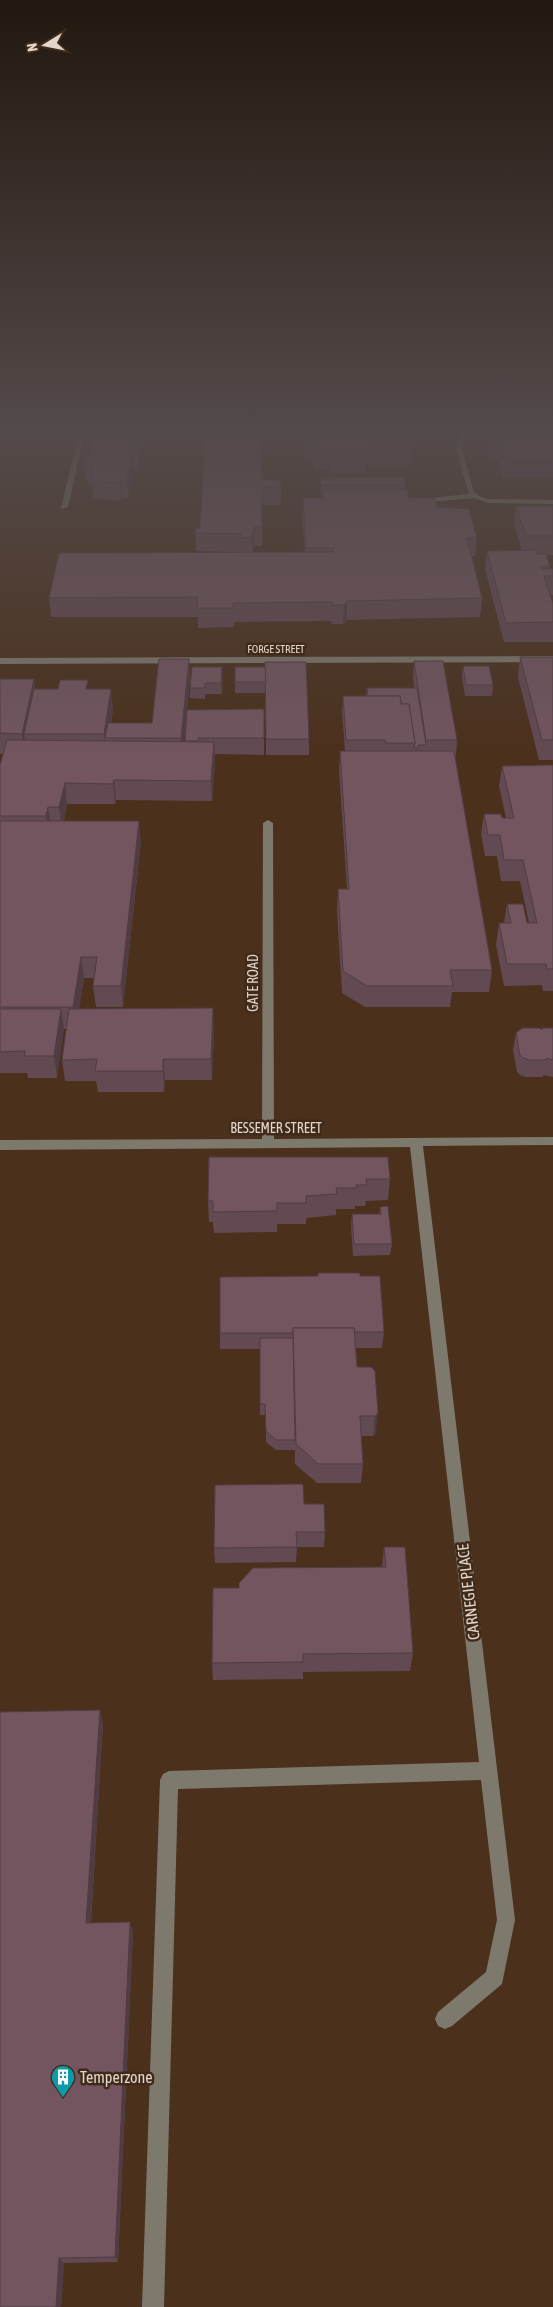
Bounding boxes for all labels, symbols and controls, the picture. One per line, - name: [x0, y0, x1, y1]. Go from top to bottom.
- north arrow: [20, 20, 70, 70]
- text: N: [24, 42, 41, 53]
- street label: FORGE STREET: [247, 643, 305, 655]
- street label: GATE ROAD: [245, 954, 261, 1012]
- street label: BESSEMER STREET: [230, 1120, 322, 1136]
- street label: CARNEGIE PLACE: [453, 1543, 483, 1641]
- building icon: Temperzone: [50, 2064, 76, 2098]
- place label: Temperzone: [80, 2068, 153, 2087]

